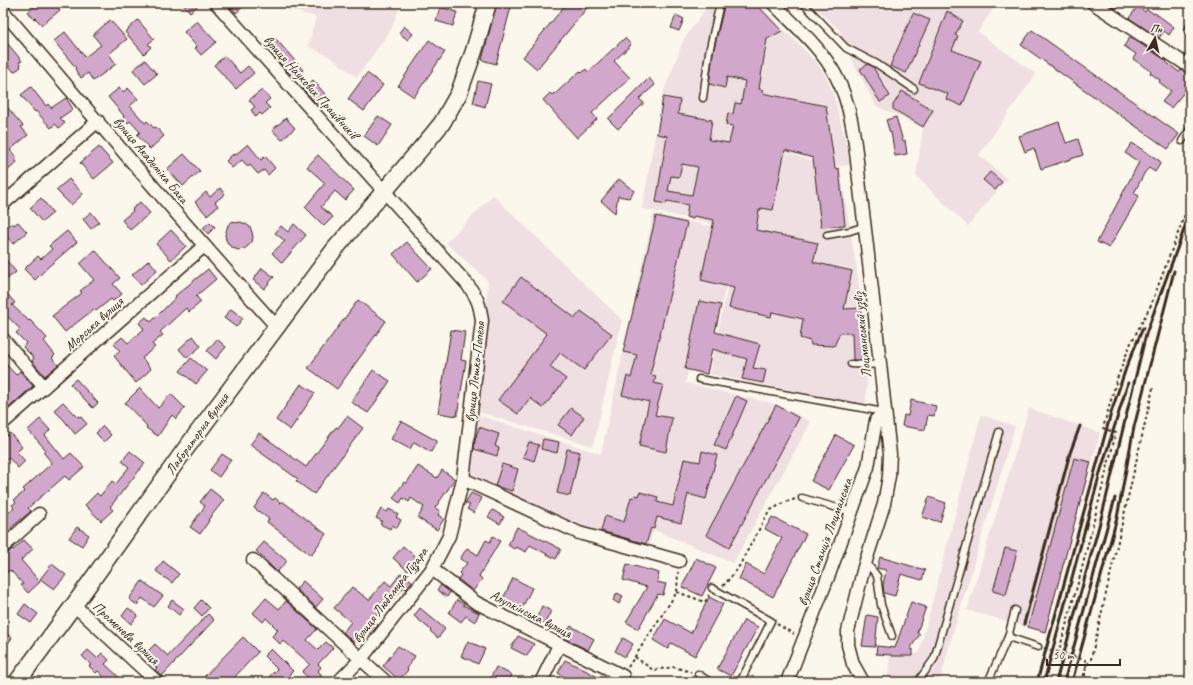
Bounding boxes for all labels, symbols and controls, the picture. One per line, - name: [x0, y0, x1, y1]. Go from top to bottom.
- north arrow: [1135, 18, 1175, 58]
- text: Пн: [1150, 20, 1164, 36]
- street label: вулиця Наукових Працівників: [260, 32, 365, 145]
- street label: вулиця Академіка Баха: [110, 113, 193, 208]
- street label: Лоцманський узвіз: [849, 290, 875, 379]
- street label: Морська вулиця: [61, 292, 128, 355]
- street label: вулиця Лешко-Попеля: [461, 320, 489, 423]
- street label: Лабораторна вулиця: [162, 389, 233, 478]
- street label: вулиця Станція Лоцманська: [794, 475, 856, 608]
- street label: вулиця Любомира Гузара: [349, 543, 432, 646]
- street label: Алупкінська вулиця: [487, 586, 575, 642]
- street label: Променева вулиця: [89, 598, 163, 669]
- scale bar: [1047, 641, 1120, 667]
- text: 50 m: [1053, 647, 1075, 663]

